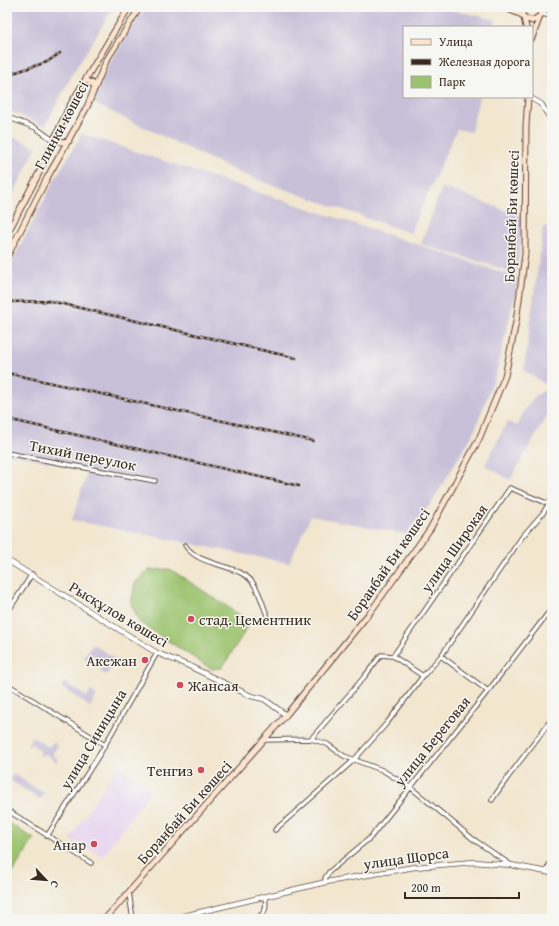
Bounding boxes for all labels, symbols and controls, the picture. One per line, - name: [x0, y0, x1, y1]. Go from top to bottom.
- legend: [403, 26, 533, 98]
- text: Улица: [439, 33, 473, 50]
- text: Железная дорога: [438, 53, 530, 70]
- text: Парк: [439, 73, 466, 90]
- street label: Глинки көшесі: [29, 77, 93, 173]
- street label: Боранбай Би көшесі: [498, 149, 524, 283]
- street label: Тихий переулок: [28, 434, 138, 476]
- street label: улица Широкая: [415, 499, 493, 597]
- street label: Боранбай Би көшесі: [341, 504, 435, 624]
- street label: Рысқұлов көшесі: [65, 576, 173, 652]
- place label: стад. Цементник: [199, 609, 311, 630]
- marker: стад. Цементник: [186, 614, 196, 624]
- place label: Акежан: [86, 650, 137, 671]
- marker: Акежан: [140, 655, 150, 665]
- place label: Жансая: [187, 675, 239, 696]
- marker: Жансая: [175, 680, 185, 690]
- street label: улица Синицына: [54, 684, 132, 794]
- street label: улица Береговая: [388, 691, 475, 791]
- street label: Боранбай Би көшесі: [132, 756, 236, 868]
- place label: Тенгиз: [147, 760, 193, 781]
- marker: Тенгиз: [196, 765, 206, 775]
- place label: Анар: [53, 834, 86, 855]
- marker: Анар: [89, 839, 99, 849]
- street label: улица Щорса: [361, 841, 451, 875]
- north arrow: [26, 860, 66, 900]
- scale bar: [405, 874, 519, 900]
- text: С: [46, 878, 64, 891]
- text: 200 m: [411, 879, 441, 896]

